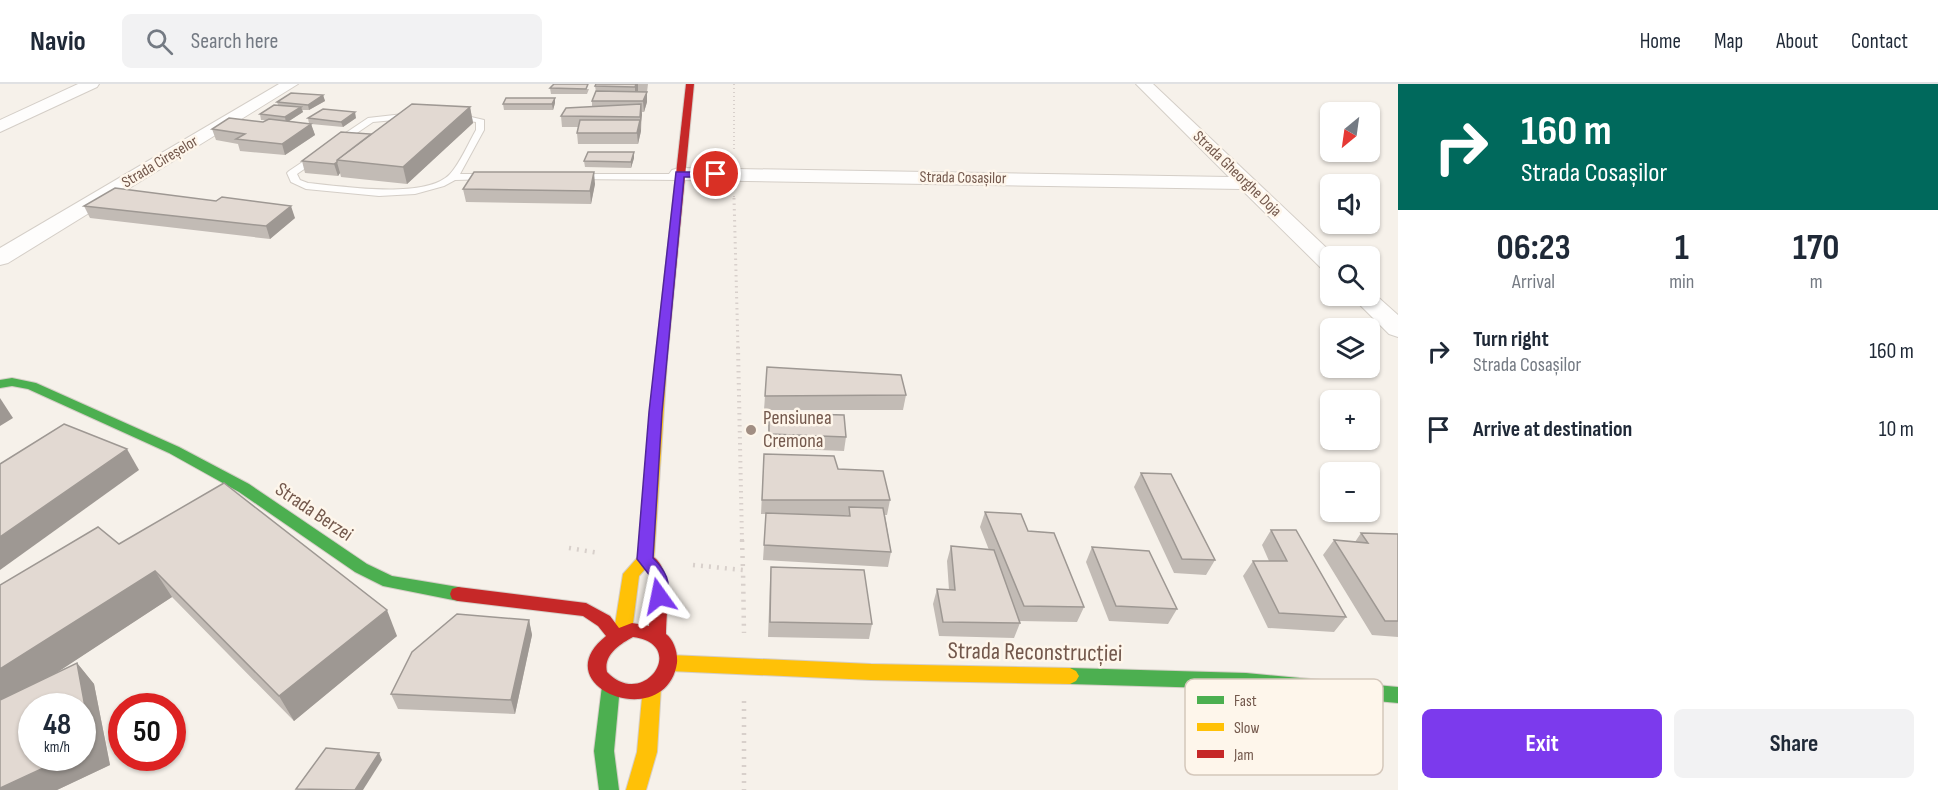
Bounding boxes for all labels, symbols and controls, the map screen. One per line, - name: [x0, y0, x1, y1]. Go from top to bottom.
- search box: [122, 14, 542, 68]
- text: Navio: [30, 25, 86, 58]
- icon: search: [143, 25, 176, 58]
- text: Search here: [191, 28, 278, 55]
- text: Home: [1640, 29, 1681, 54]
- text: Map: [1714, 29, 1743, 54]
- text: About: [1776, 29, 1818, 54]
- text: Contact: [1851, 29, 1908, 54]
- north arrow: [1320, 102, 1380, 162]
- map controls: [1320, 102, 1380, 522]
- text: 160 m: [1521, 106, 1612, 157]
- icon: right: [1422, 108, 1500, 186]
- street label: Strada Gheorghe Doja: [1189, 127, 1285, 221]
- street label: Strada Cireșelor: [118, 132, 202, 192]
- pin: [690, 148, 741, 199]
- icon: arrive: [699, 157, 732, 190]
- text: Strada Cosașilor: [1521, 157, 1667, 189]
- street label: Strada Cosașilor: [920, 168, 1007, 188]
- button: sound: [1320, 174, 1380, 234]
- text: 06:23: [1497, 227, 1571, 270]
- text: 1: [1675, 227, 1689, 270]
- text: 170: [1793, 227, 1839, 270]
- button: search: [1320, 246, 1380, 306]
- text: Arrival: [1512, 270, 1555, 294]
- text: min: [1669, 270, 1694, 294]
- text: m: [1810, 270, 1823, 294]
- button: layers: [1320, 318, 1380, 378]
- text: Turn right: [1473, 326, 1549, 353]
- icon: right: [1422, 335, 1455, 368]
- text: 160 m: [1869, 338, 1914, 365]
- text: Strada Cosașilor: [1473, 353, 1581, 377]
- button: +: [1320, 390, 1380, 450]
- place label: Pensiunea Cremona: [763, 406, 832, 453]
- icon: arrive: [1422, 413, 1455, 446]
- text: Arrive at destination: [1473, 416, 1632, 443]
- text: 10 m: [1879, 416, 1914, 443]
- marker: Pensiunea Cremona: [744, 423, 758, 437]
- button: −: [1320, 462, 1380, 522]
- street label: Strada Berzei: [271, 477, 357, 547]
- position arrow: [627, 564, 691, 628]
- street label: Strada Reconstrucției: [947, 636, 1123, 668]
- legend: [1185, 679, 1383, 775]
- text: Fast: [1234, 692, 1257, 711]
- speed limit sign: 50: [108, 693, 186, 771]
- text: 48: [43, 707, 71, 743]
- button: Exit: [1422, 709, 1662, 778]
- button: Share: [1674, 709, 1914, 778]
- text: Slow: [1234, 719, 1259, 738]
- text: km/h: [44, 738, 70, 757]
- text: Jam: [1233, 746, 1254, 765]

